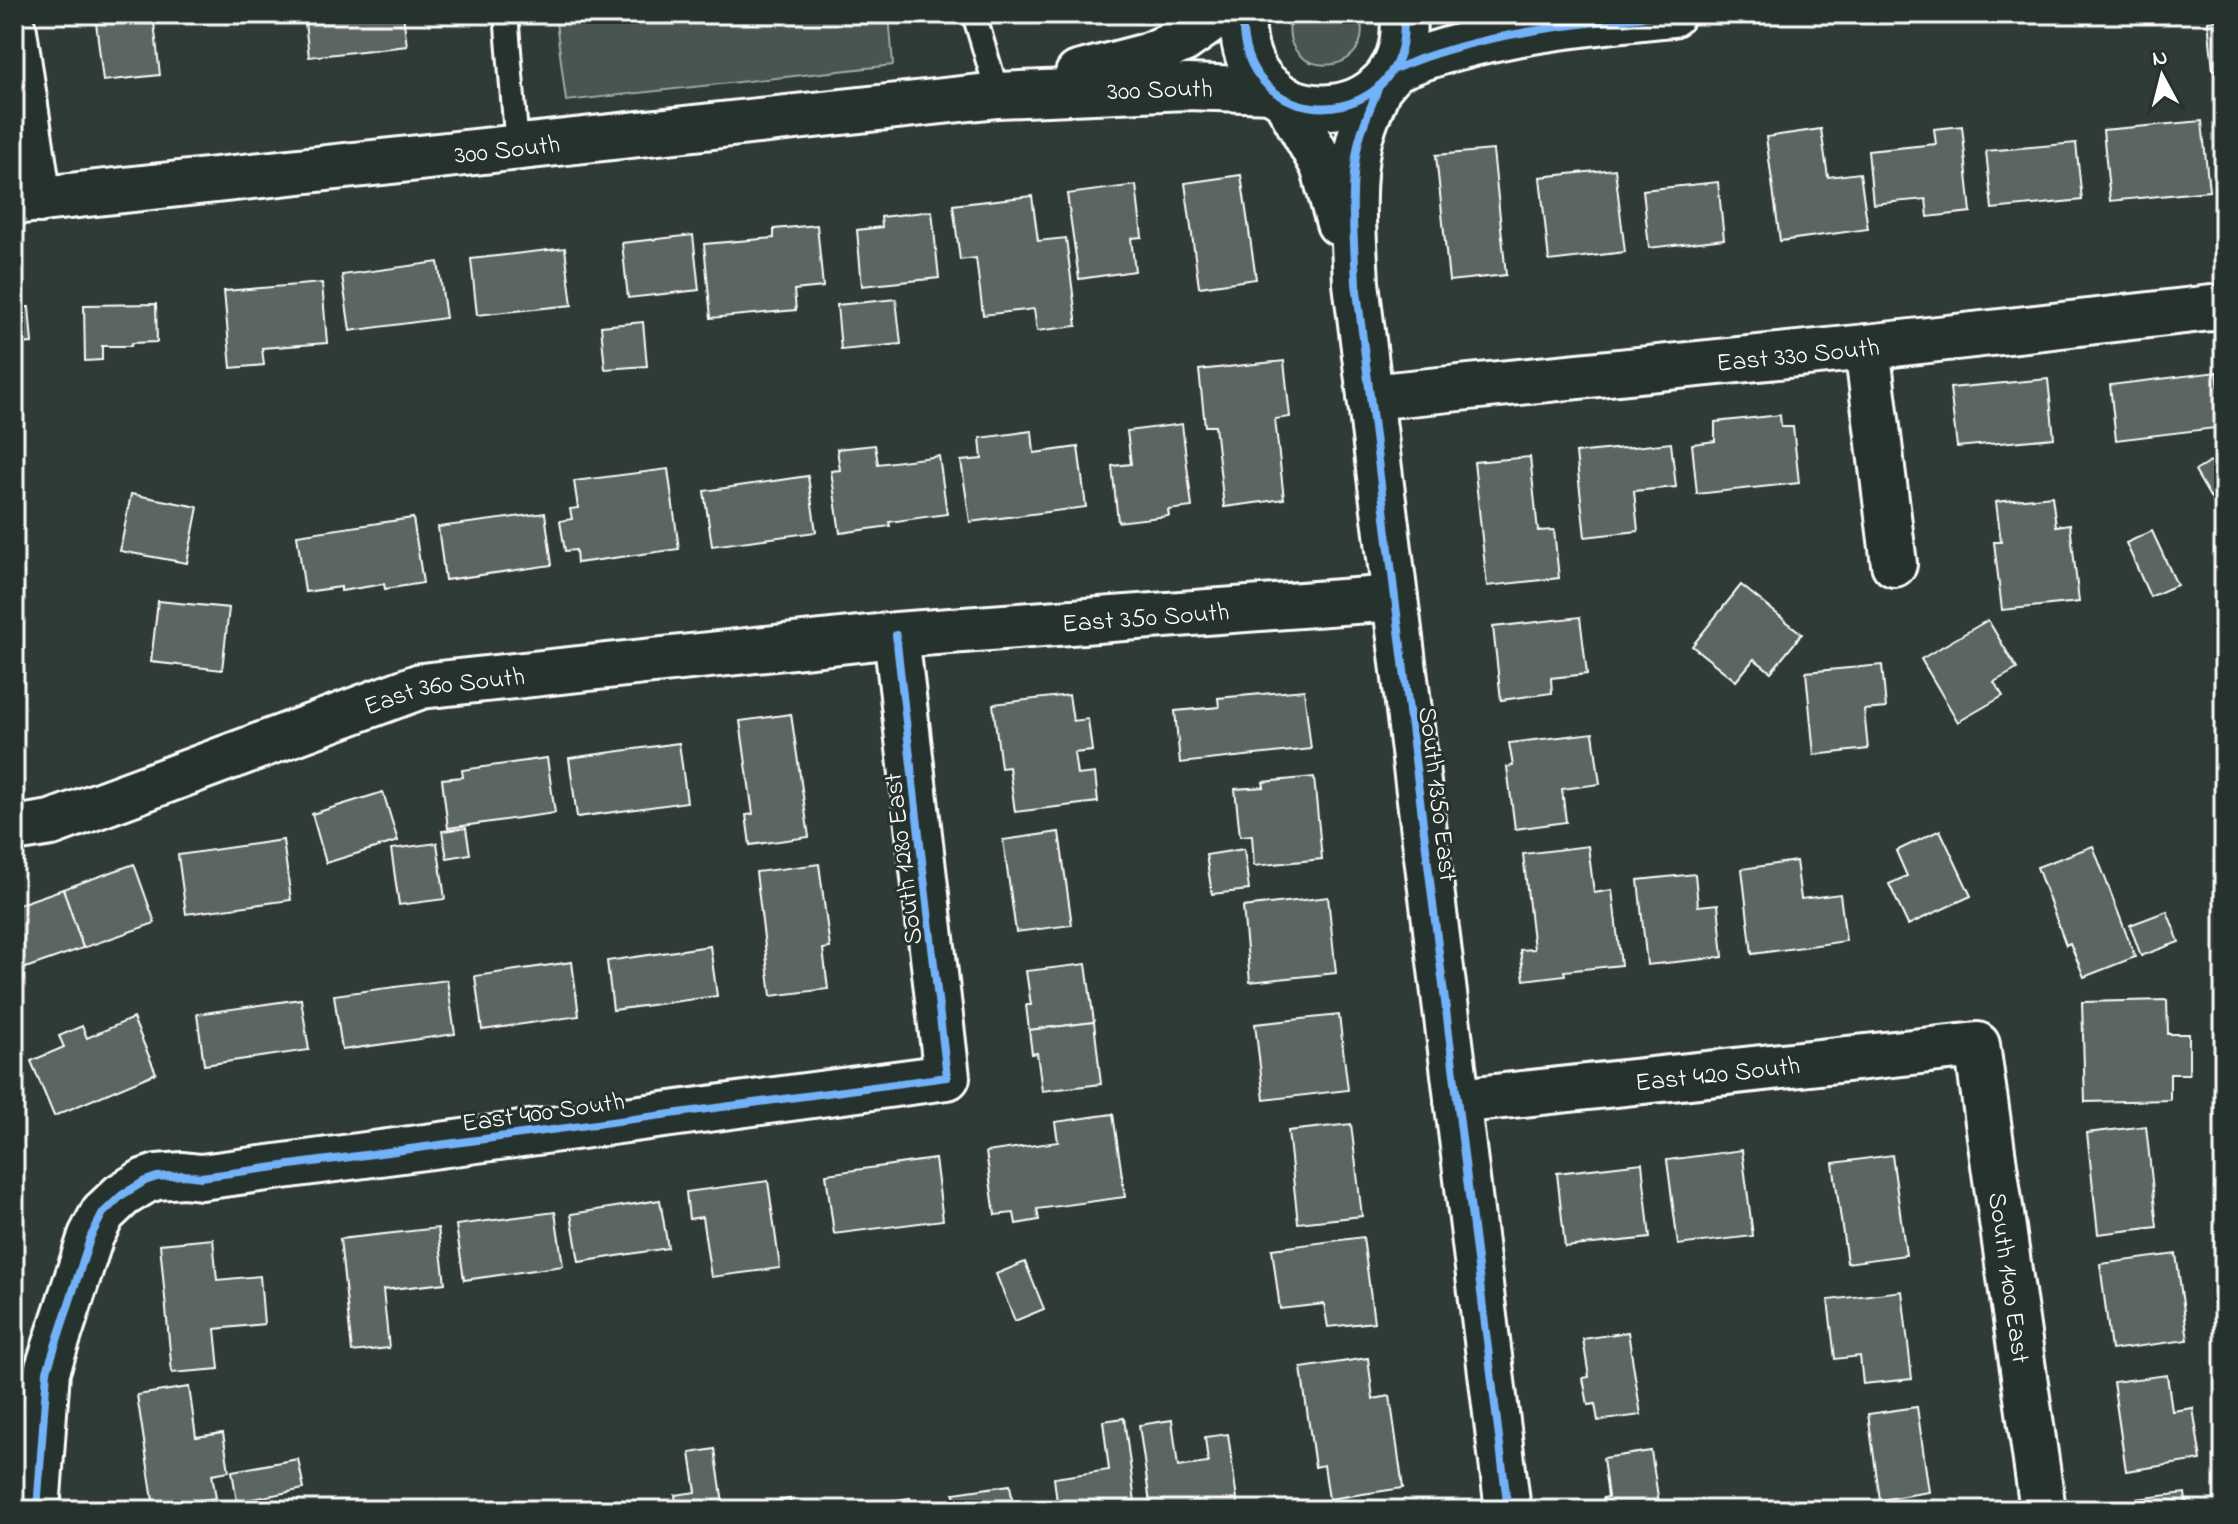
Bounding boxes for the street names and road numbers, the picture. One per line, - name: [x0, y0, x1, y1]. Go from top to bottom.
- street label: 300 South: [1106, 71, 1214, 112]
- street label: 300 South: [453, 127, 562, 176]
- street label: East 330 South: [1715, 330, 1882, 384]
- street label: East 350 South: [1061, 594, 1231, 645]
- street label: East 360 South: [359, 659, 527, 728]
- street label: South 1350 East: [1406, 705, 1466, 884]
- street label: South 1280 East: [876, 770, 934, 947]
- street label: East 420 South: [1633, 1048, 1802, 1104]
- street label: East 400 South: [460, 1084, 627, 1144]
- street label: South 1400 East: [1976, 1190, 2038, 1366]

